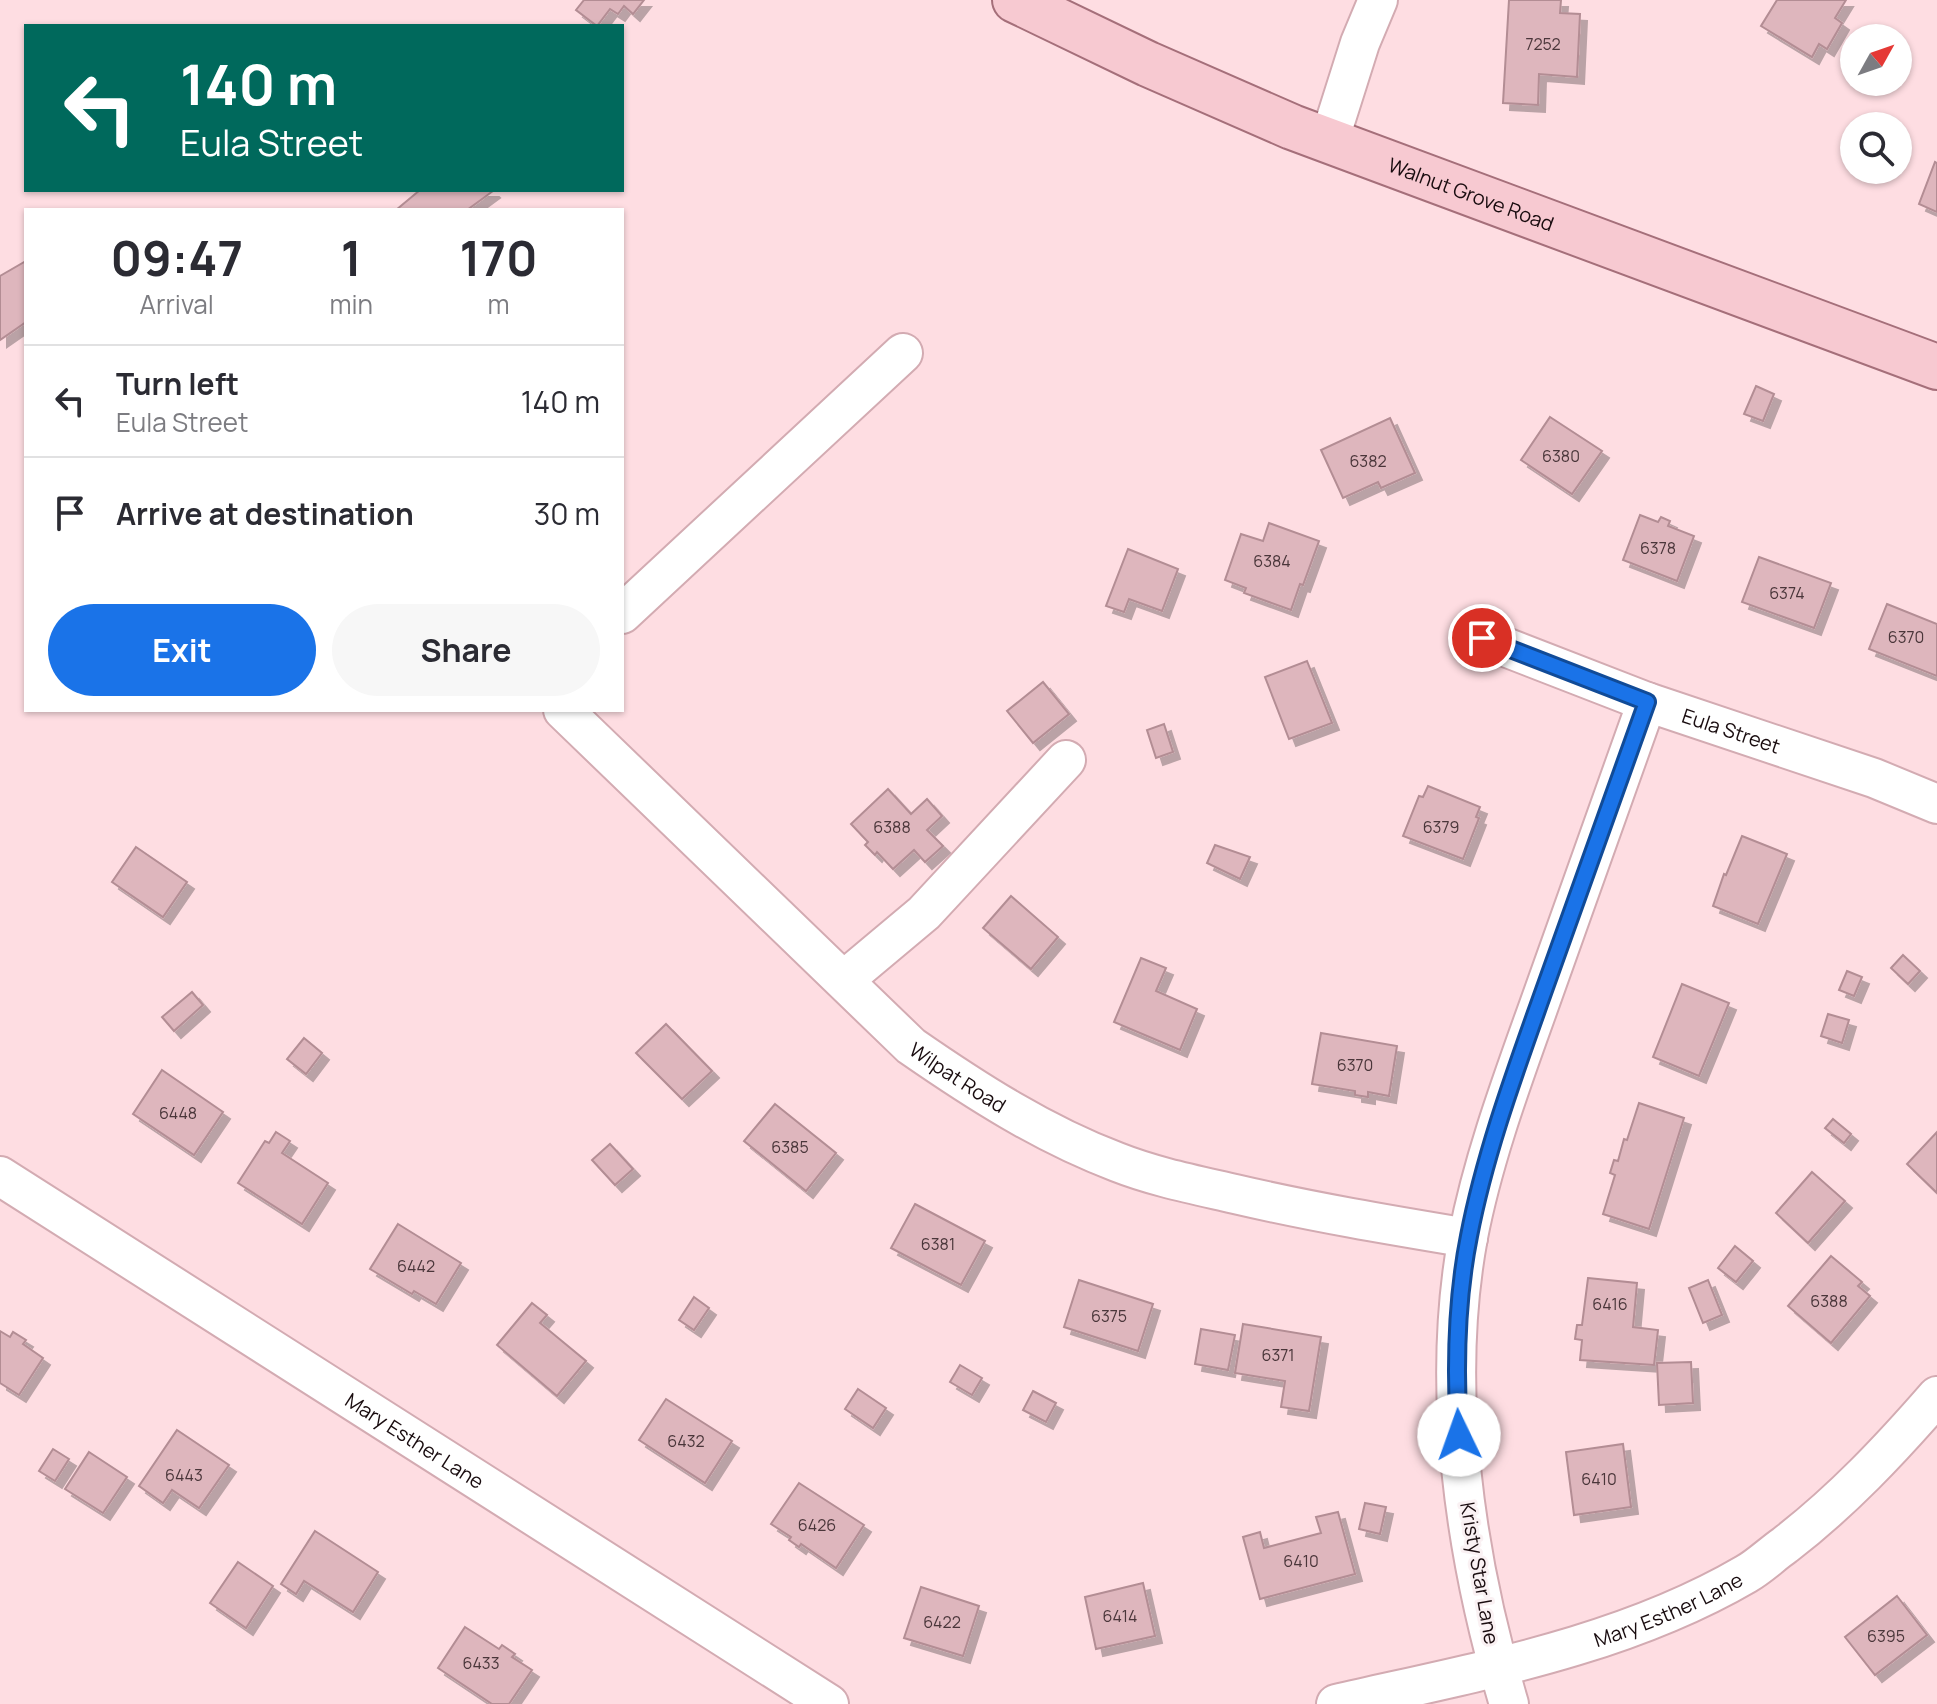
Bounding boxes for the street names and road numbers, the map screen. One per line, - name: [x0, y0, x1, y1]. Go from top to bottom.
- street label: Walnut Grove Road: [1385, 151, 1558, 237]
- street label: Eula Street: [1679, 701, 1784, 759]
- street label: Wilpat Road: [904, 1036, 1011, 1118]
- street label: Mary Esther Lane: [341, 1386, 489, 1494]
- street label: Kristy Star Lane: [1454, 1500, 1506, 1646]
- street label: Mary Esther Lane: [1590, 1565, 1747, 1653]

